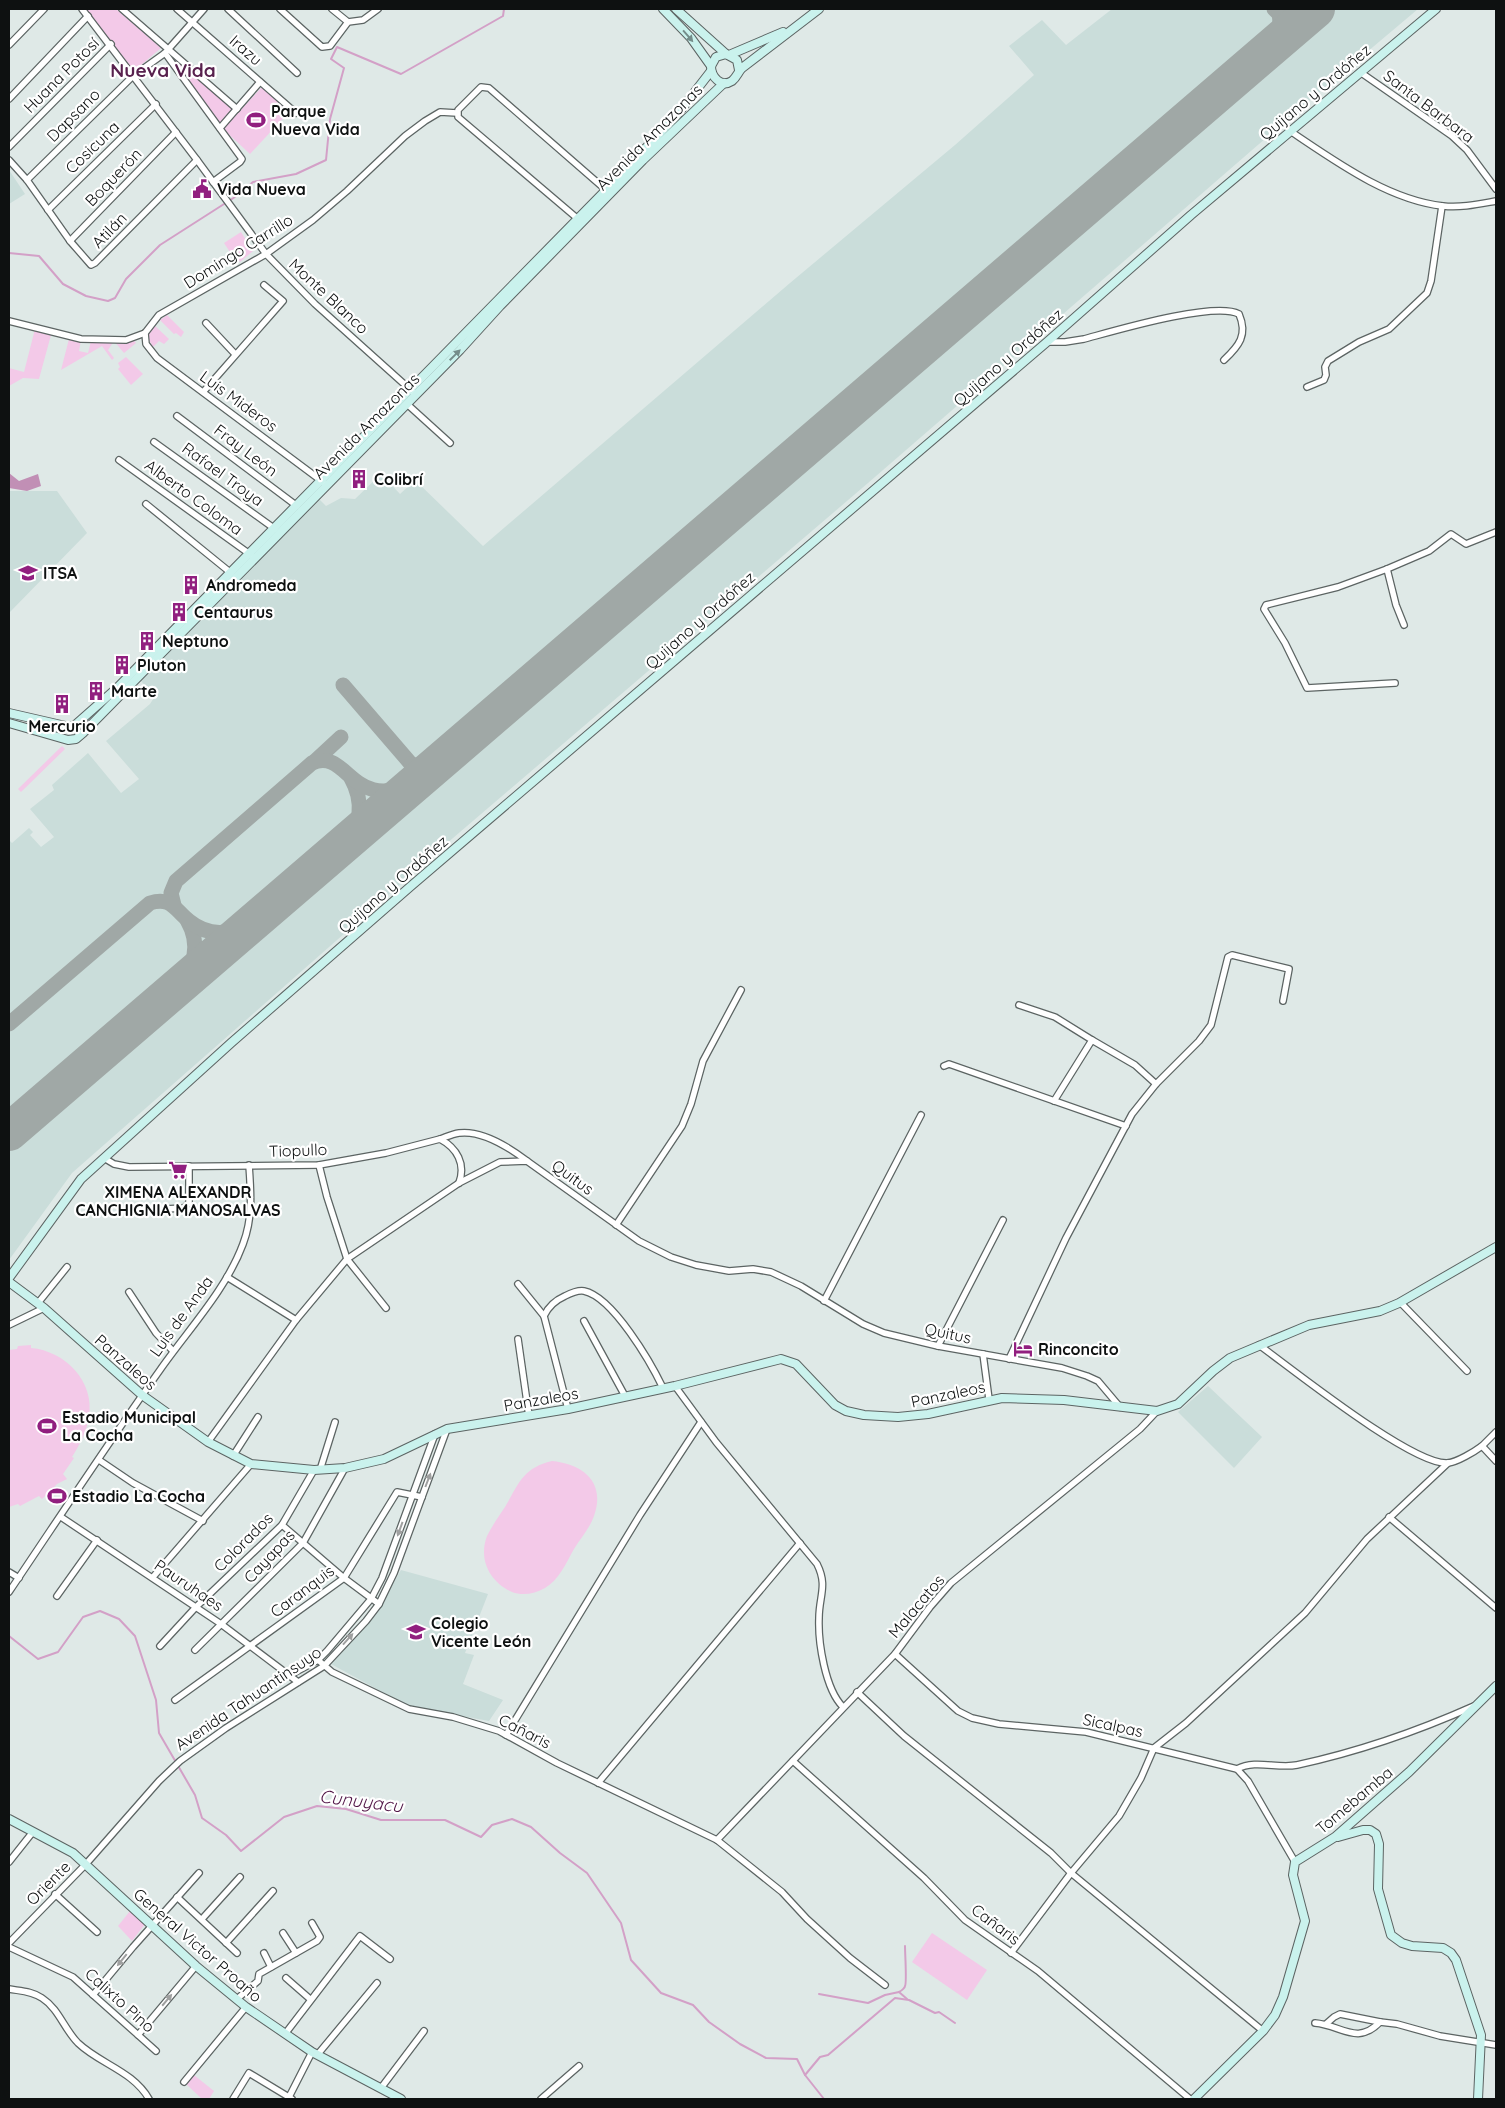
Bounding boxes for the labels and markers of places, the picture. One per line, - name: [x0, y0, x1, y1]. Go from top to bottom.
- place label: Parque Nueva Vida: [271, 101, 360, 139]
- sports icon: Parque Nueva Vida: [245, 109, 267, 131]
- public building icon: Vida Nueva: [191, 178, 213, 200]
- place label: Vida Nueva: [217, 179, 306, 199]
- building icon: Colibrí: [348, 468, 370, 490]
- place label: Colibrí: [374, 469, 424, 489]
- school or university icon: ITSA: [17, 562, 39, 584]
- place label: ITSA: [43, 563, 78, 583]
- building icon: Andromeda: [180, 574, 202, 596]
- place label: Andromeda: [206, 575, 297, 595]
- building icon: Centaurus: [168, 601, 190, 623]
- place label: Centaurus: [194, 602, 273, 622]
- building icon: Neptuno: [136, 630, 158, 652]
- place label: Neptuno: [162, 631, 229, 651]
- building icon: Pluton: [111, 654, 133, 676]
- place label: Pluton: [137, 655, 186, 675]
- building icon: Marte: [85, 680, 107, 702]
- place label: Marte: [111, 681, 157, 701]
- building icon: Mercurio: [51, 693, 73, 715]
- place label: Mercurio: [28, 716, 96, 736]
- supermarket icon: XIMENA ALEXANDR CANCHIGNIA MANOSALVAS: [167, 1159, 189, 1181]
- place label: XIMENA ALEXANDR CANCHIGNIA MANOSALVAS: [75, 1182, 281, 1220]
- hotel icon: Rinconcito: [1012, 1338, 1034, 1360]
- place label: Rinconcito: [1038, 1339, 1119, 1359]
- place label: Estadio Municipal La Cocha: [62, 1407, 196, 1445]
- sports icon: Estadio Municipal La Cocha: [36, 1415, 58, 1437]
- sports icon: Estadio La Cocha: [46, 1485, 68, 1507]
- place label: Estadio La Cocha: [72, 1486, 205, 1506]
- place label: Colegio Vicente León: [431, 1613, 531, 1651]
- school or university icon: Colegio Vicente León: [405, 1621, 427, 1643]

